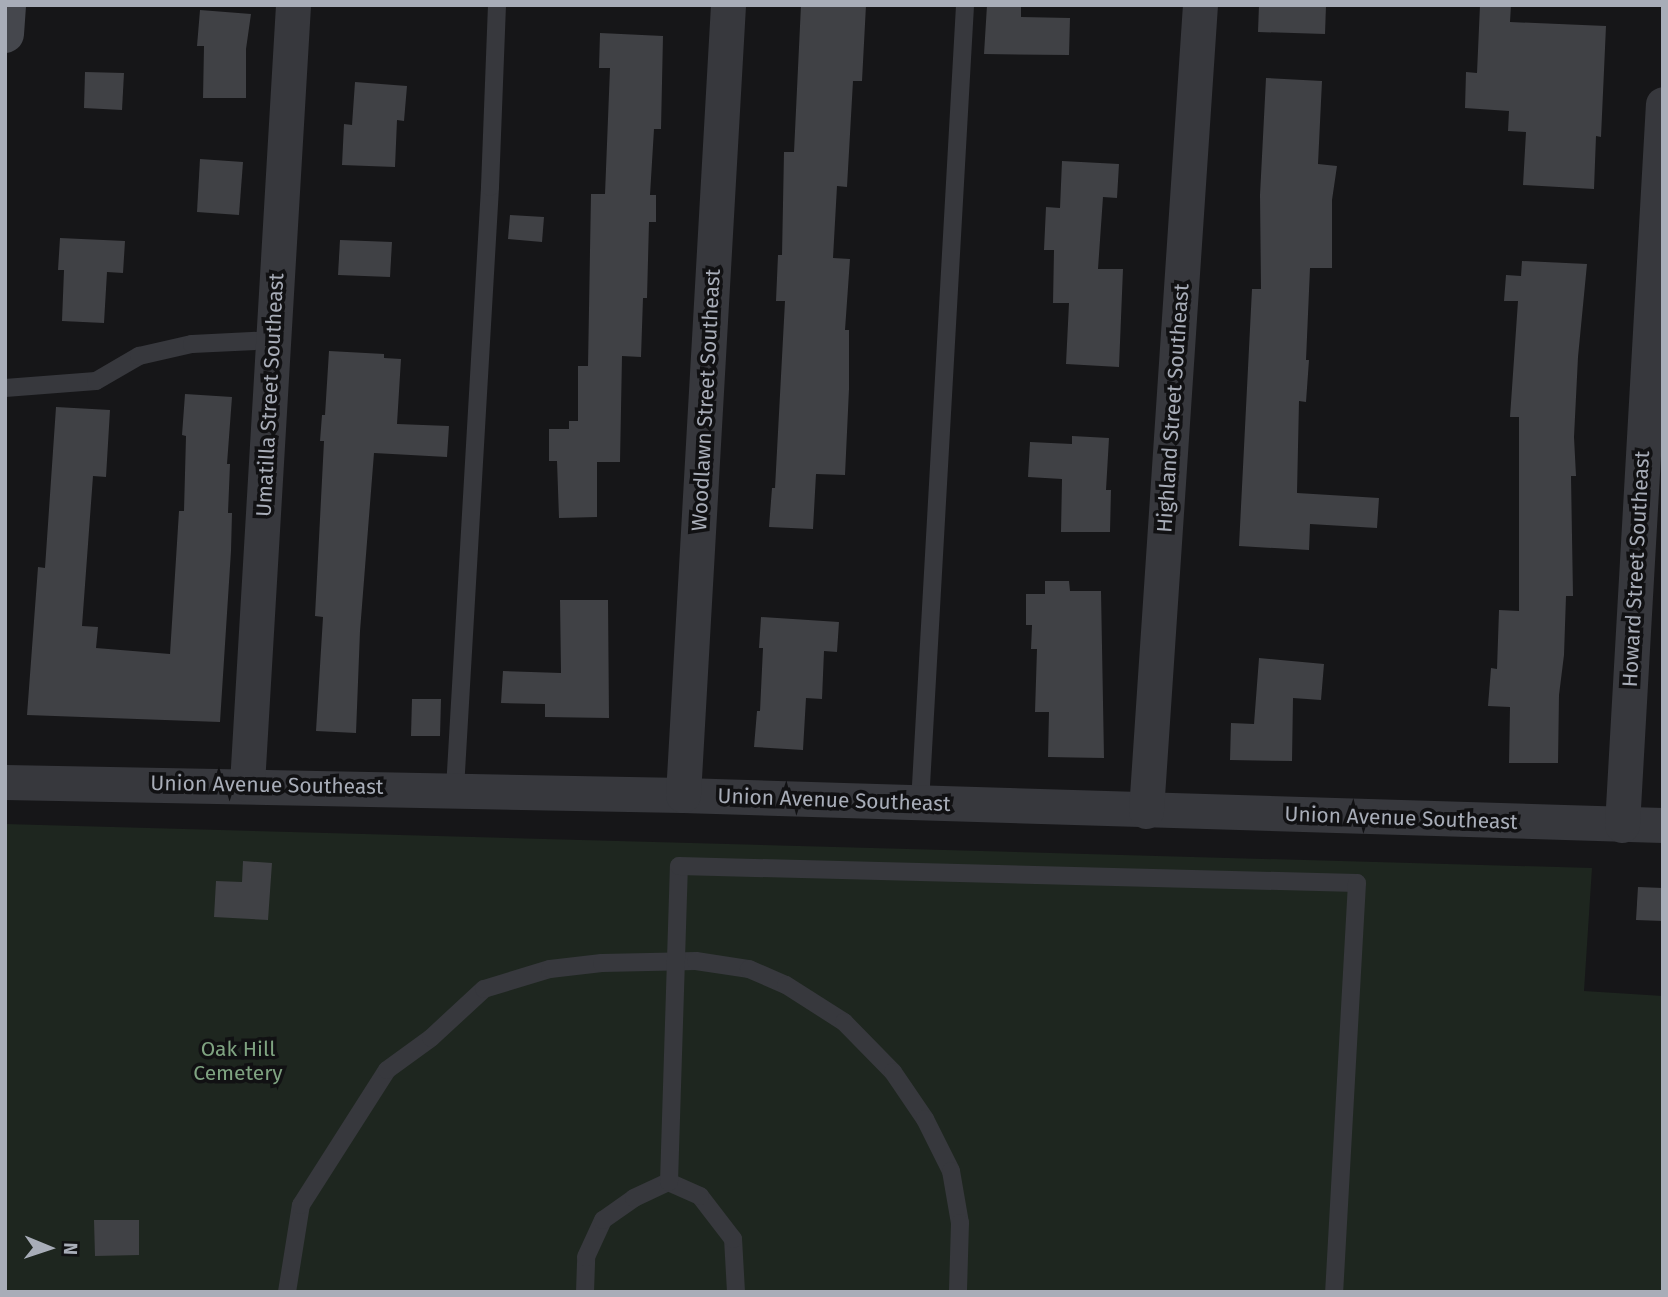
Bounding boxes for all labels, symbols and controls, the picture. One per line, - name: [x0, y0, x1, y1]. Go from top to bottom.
- street label: Woodlawn Street Southeast: [687, 268, 725, 532]
- street label: Umatilla Street Southeast: [251, 272, 289, 518]
- street label: Highland Street Southeast: [1152, 283, 1194, 533]
- street label: Howard Street Southeast: [1617, 450, 1655, 688]
- street label: Union Avenue Southeast: [150, 770, 384, 800]
- street label: Union Avenue Southeast: [717, 783, 951, 817]
- street label: Union Avenue Southeast: [1284, 801, 1518, 835]
- park label: Oak Hill Cemetery: [193, 1036, 283, 1086]
- north arrow: [14, 1213, 84, 1283]
- text: N: [59, 1242, 82, 1255]

